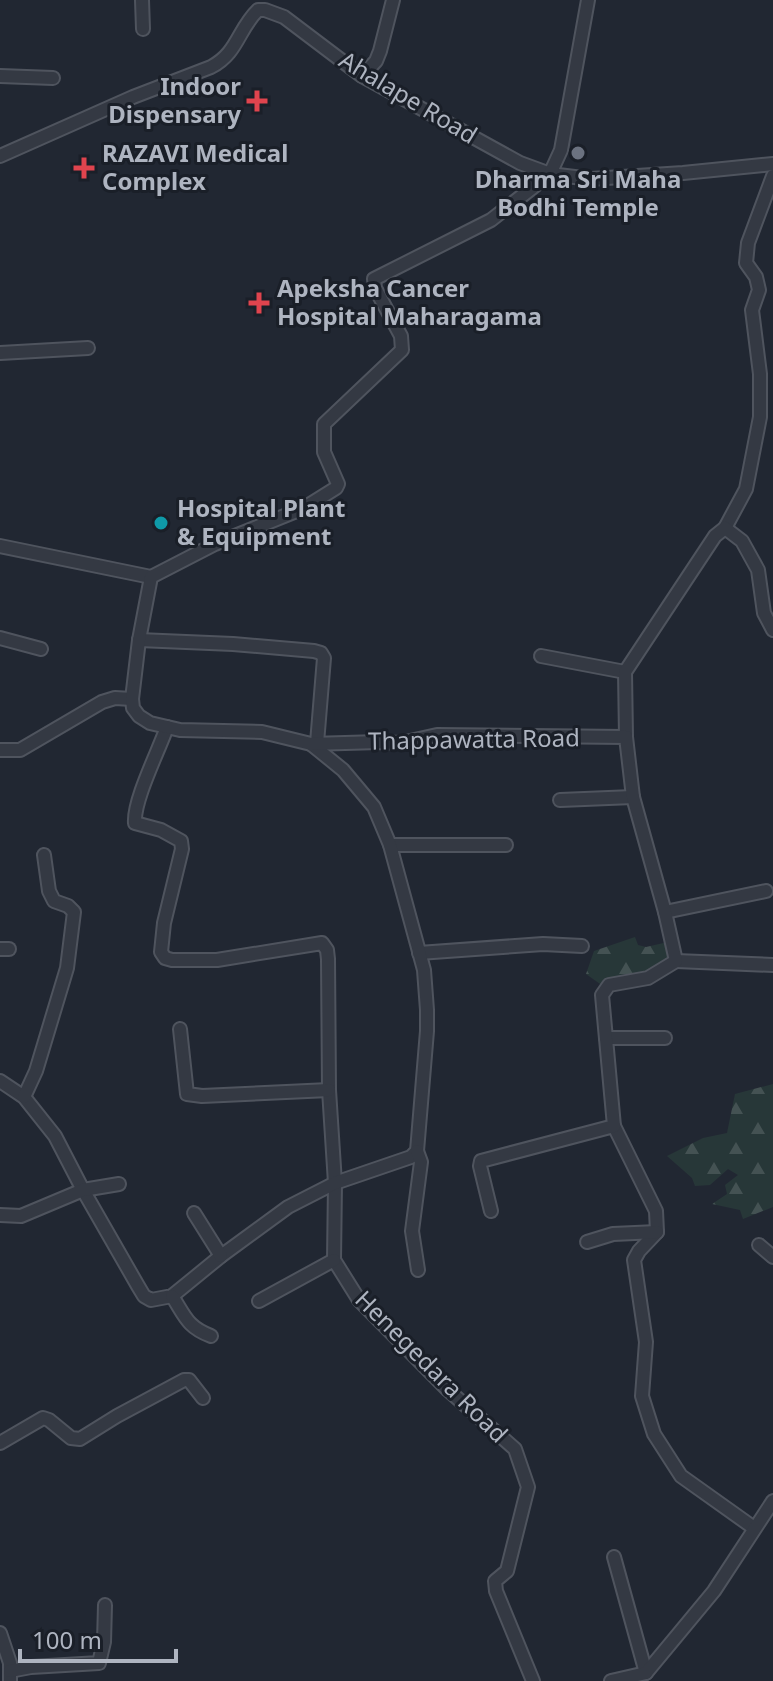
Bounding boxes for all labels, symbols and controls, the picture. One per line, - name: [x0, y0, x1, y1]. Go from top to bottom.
- street label: Ahalape Road: [334, 43, 484, 151]
- place label: Indoor Dispensary: [108, 69, 241, 130]
- marker: Indoor Dispensary: [248, 92, 266, 110]
- place label: RAZAVI Medical Complex: [102, 136, 288, 197]
- marker: Dharma Sri Maha Bodhi Temple: [569, 144, 587, 162]
- marker: RAZAVI Medical Complex: [73, 157, 95, 179]
- place label: Dharma Sri Maha Bodhi Temple: [475, 162, 681, 223]
- place label: Apeksha Cancer Hospital Maharagama: [277, 271, 542, 332]
- marker: Apeksha Cancer Hospital Maharagama: [248, 292, 270, 314]
- place label: Hospital Plant & Equipment: [177, 491, 345, 552]
- marker: Hospital Plant & Equipment: [152, 514, 170, 532]
- street label: Thappawatta Road: [368, 720, 580, 757]
- street label: Henegedara Road: [349, 1282, 516, 1449]
- scale bar: [20, 1613, 176, 1663]
- text: 100 m: [32, 1623, 102, 1656]

